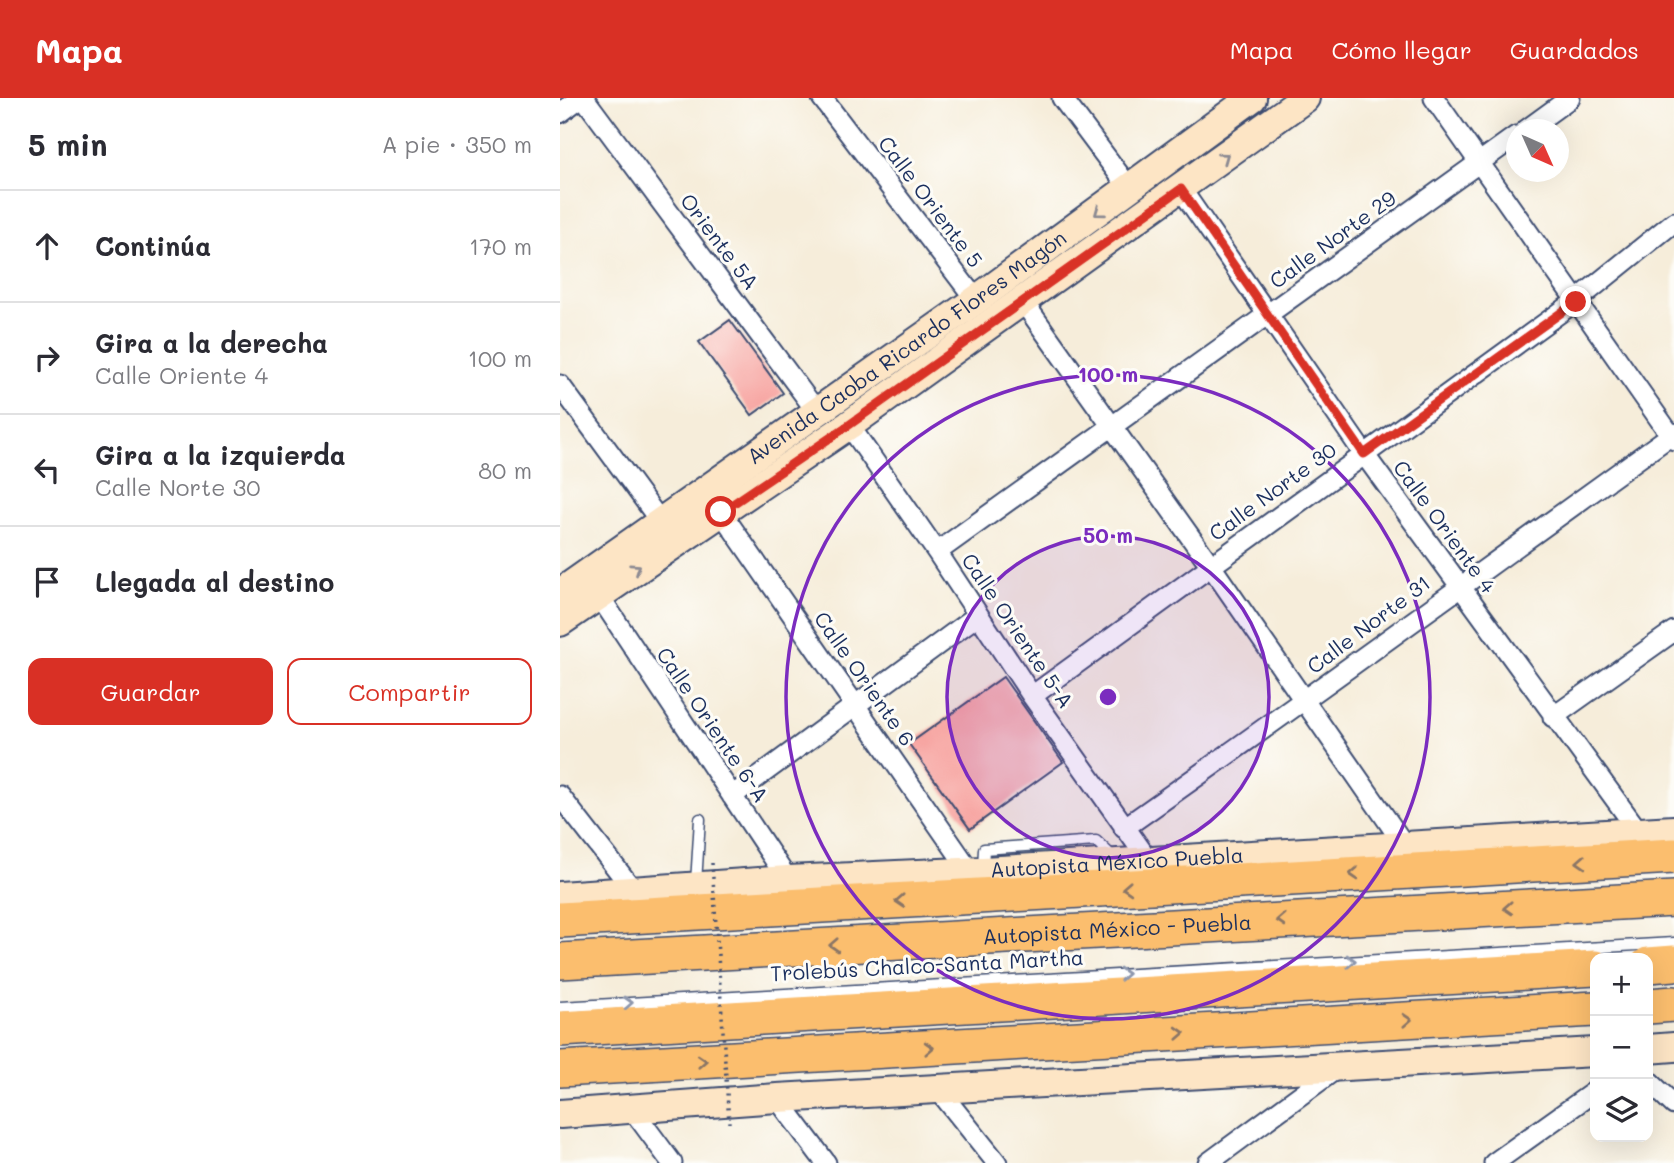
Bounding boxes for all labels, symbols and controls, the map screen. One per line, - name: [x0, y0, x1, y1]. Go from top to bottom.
- text: Mapa: [35, 28, 123, 71]
- text: Mapa: [1230, 34, 1294, 65]
- text: Cómo llegar: [1332, 34, 1472, 65]
- text: Guardados: [1510, 34, 1639, 65]
- north arrow: [1506, 119, 1569, 182]
- text: 5 min: [28, 124, 108, 164]
- text: A pie · 350 m: [382, 129, 532, 159]
- street label: Calle Oriente 5: [873, 130, 989, 272]
- one-way arrow: [1216, 153, 1229, 165]
- street label: Calle Norte 29: [1264, 184, 1401, 294]
- street label: Oriente 5A: [675, 187, 765, 295]
- one-way arrow: [1094, 204, 1106, 216]
- street label: Avenida Caoba Ricardo Flores Magón: [741, 223, 1071, 469]
- icon: ahead: [28, 227, 66, 265]
- text: Continúa: [95, 229, 211, 263]
- text: 170 m: [469, 231, 532, 261]
- route end: [1560, 286, 1591, 317]
- text: Gira a la derecha: [95, 326, 328, 360]
- icon: right: [28, 339, 66, 377]
- text: 100 m: [468, 343, 532, 373]
- text: Calle Oriente 4: [95, 360, 268, 390]
- text: 100 m: [1078, 360, 1138, 387]
- street label: Calle Norte 30: [1203, 435, 1341, 546]
- text: Gira a la izquierda: [95, 438, 346, 472]
- icon: left: [28, 451, 66, 489]
- street label: Calle Oriente 4: [1388, 454, 1503, 598]
- text: 80 m: [478, 455, 532, 485]
- text: Calle Norte 30: [95, 472, 260, 502]
- route start: [705, 496, 736, 527]
- text: 50 m: [1083, 521, 1133, 548]
- street label: Calle Oriente 5-A: [956, 548, 1080, 713]
- icon: arrive: [28, 563, 66, 601]
- one-way arrow: [628, 564, 641, 577]
- text: Llegada al destino: [95, 565, 334, 599]
- street label: Calle Norte 31: [1301, 569, 1435, 679]
- street label: Calle Oriente 6: [809, 606, 922, 751]
- street label: Calle Oriente 6-A: [651, 641, 775, 807]
- button: Guardar: [28, 658, 273, 725]
- button: Compartir: [287, 658, 532, 725]
- centre of rings: [1096, 685, 1120, 709]
- street label: Autopista México Puebla: [989, 841, 1244, 883]
- one-way arrow: [1576, 854, 1587, 869]
- one-way arrow: [1349, 867, 1360, 882]
- one-way arrow: [1121, 880, 1132, 895]
- one-way arrow: [894, 893, 905, 908]
- one-way arrow: [1502, 900, 1513, 915]
- street label: Autopista México - Puebla: [982, 908, 1252, 949]
- one-way arrow: [1275, 913, 1286, 928]
- one-way arrow: [828, 938, 839, 953]
- street label: Trolebús Chalco-Santa Martha: [770, 943, 1084, 986]
- map controls: [1590, 953, 1653, 1142]
- button: +: [1590, 953, 1653, 1016]
- one-way arrow: [1346, 954, 1357, 969]
- one-way arrow: [1119, 967, 1130, 982]
- one-way arrow: [623, 995, 634, 1010]
- one-way arrow: [1402, 1012, 1413, 1027]
- button: −: [1590, 1016, 1653, 1079]
- one-way arrow: [1175, 1026, 1186, 1041]
- one-way arrow: [923, 1040, 934, 1055]
- one-way arrow: [696, 1053, 707, 1068]
- button: layers: [1590, 1079, 1653, 1142]

